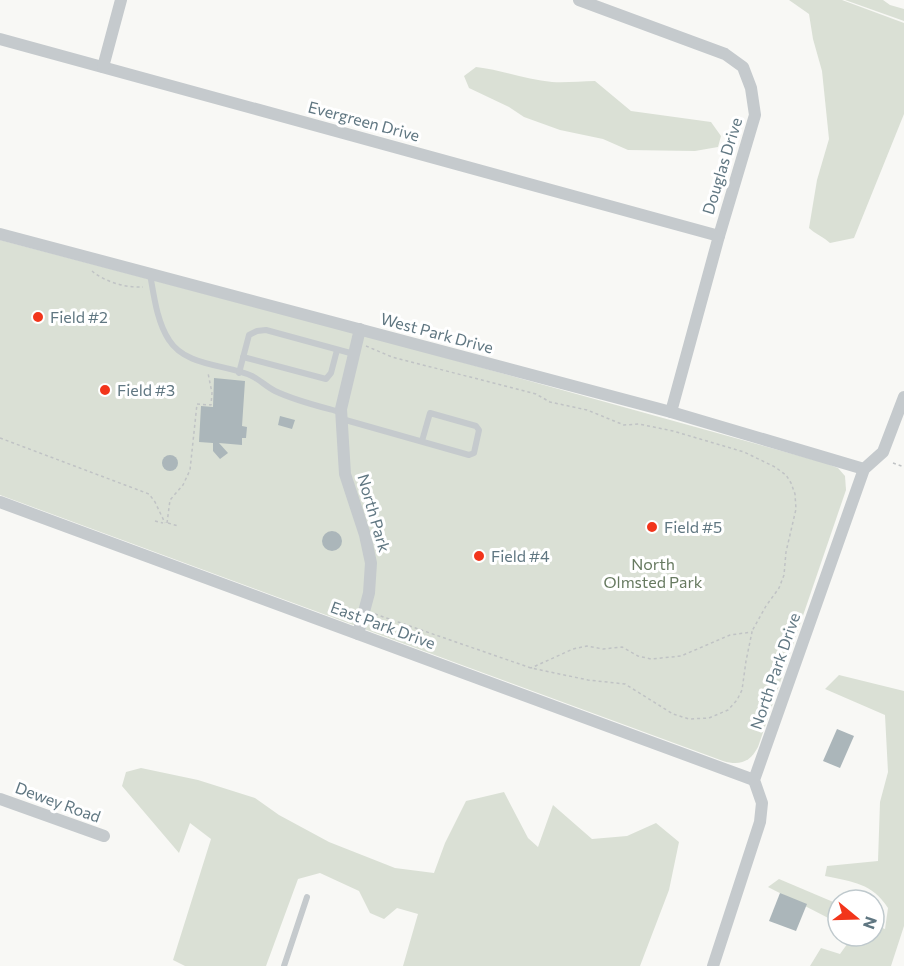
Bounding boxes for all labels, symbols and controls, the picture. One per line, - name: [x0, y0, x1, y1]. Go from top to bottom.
- street label: Evergreen Drive: [306, 97, 422, 145]
- street label: Douglas Drive: [698, 115, 745, 217]
- place label: Field #2: [50, 307, 108, 326]
- street label: West Park Drive: [379, 308, 495, 357]
- marker: Field #2: [31, 310, 45, 324]
- place label: Field #3: [117, 380, 175, 399]
- marker: Field #3: [98, 383, 112, 397]
- street label: North Park: [354, 472, 395, 554]
- place label: Field #5: [664, 517, 722, 536]
- marker: Field #5: [645, 520, 659, 534]
- place label: Field #4: [491, 546, 550, 565]
- marker: Field #4: [472, 549, 486, 563]
- park label: North Olmsted Park: [604, 554, 703, 591]
- street label: East Park Drive: [328, 597, 438, 652]
- street label: North Park Drive: [746, 610, 803, 732]
- street label: Dewey Road: [13, 777, 103, 826]
- north arrow: [826, 888, 886, 948]
- text: N: [860, 914, 882, 932]

